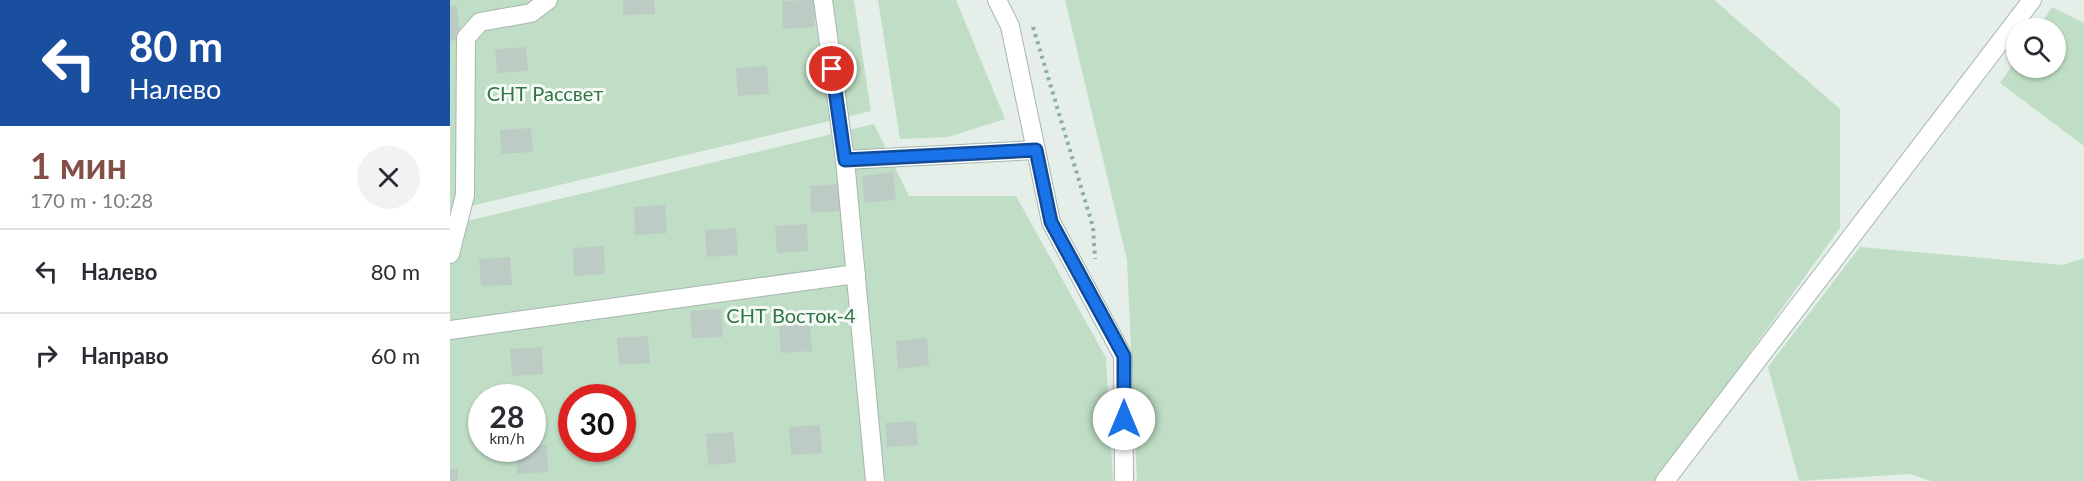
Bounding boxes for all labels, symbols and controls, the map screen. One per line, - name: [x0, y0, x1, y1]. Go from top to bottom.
- map controls: [2006, 18, 2066, 78]
- button: search: [2006, 18, 2066, 78]
- text: 80 m: [129, 21, 223, 71]
- icon: left: [30, 24, 108, 102]
- pin: [806, 43, 857, 94]
- icon: arrive: [815, 52, 848, 85]
- text: Налево: [129, 72, 221, 105]
- park label: СНТ Рассвет: [487, 81, 603, 105]
- text: 1 мин: [30, 143, 127, 187]
- button: close: [357, 146, 420, 209]
- text: 170 m · 10:28: [30, 188, 153, 212]
- icon: left: [30, 255, 63, 288]
- text: Налево: [81, 258, 157, 285]
- text: 80 m: [371, 258, 420, 285]
- park label: СНТ Восток-4: [726, 303, 856, 327]
- icon: right: [30, 339, 63, 372]
- text: Направо: [81, 342, 169, 369]
- text: 60 m: [371, 342, 420, 369]
- speed limit sign: 30: [558, 384, 636, 462]
- position arrow: [1092, 387, 1156, 451]
- text: 28: [490, 398, 524, 434]
- text: km/h: [489, 429, 525, 447]

